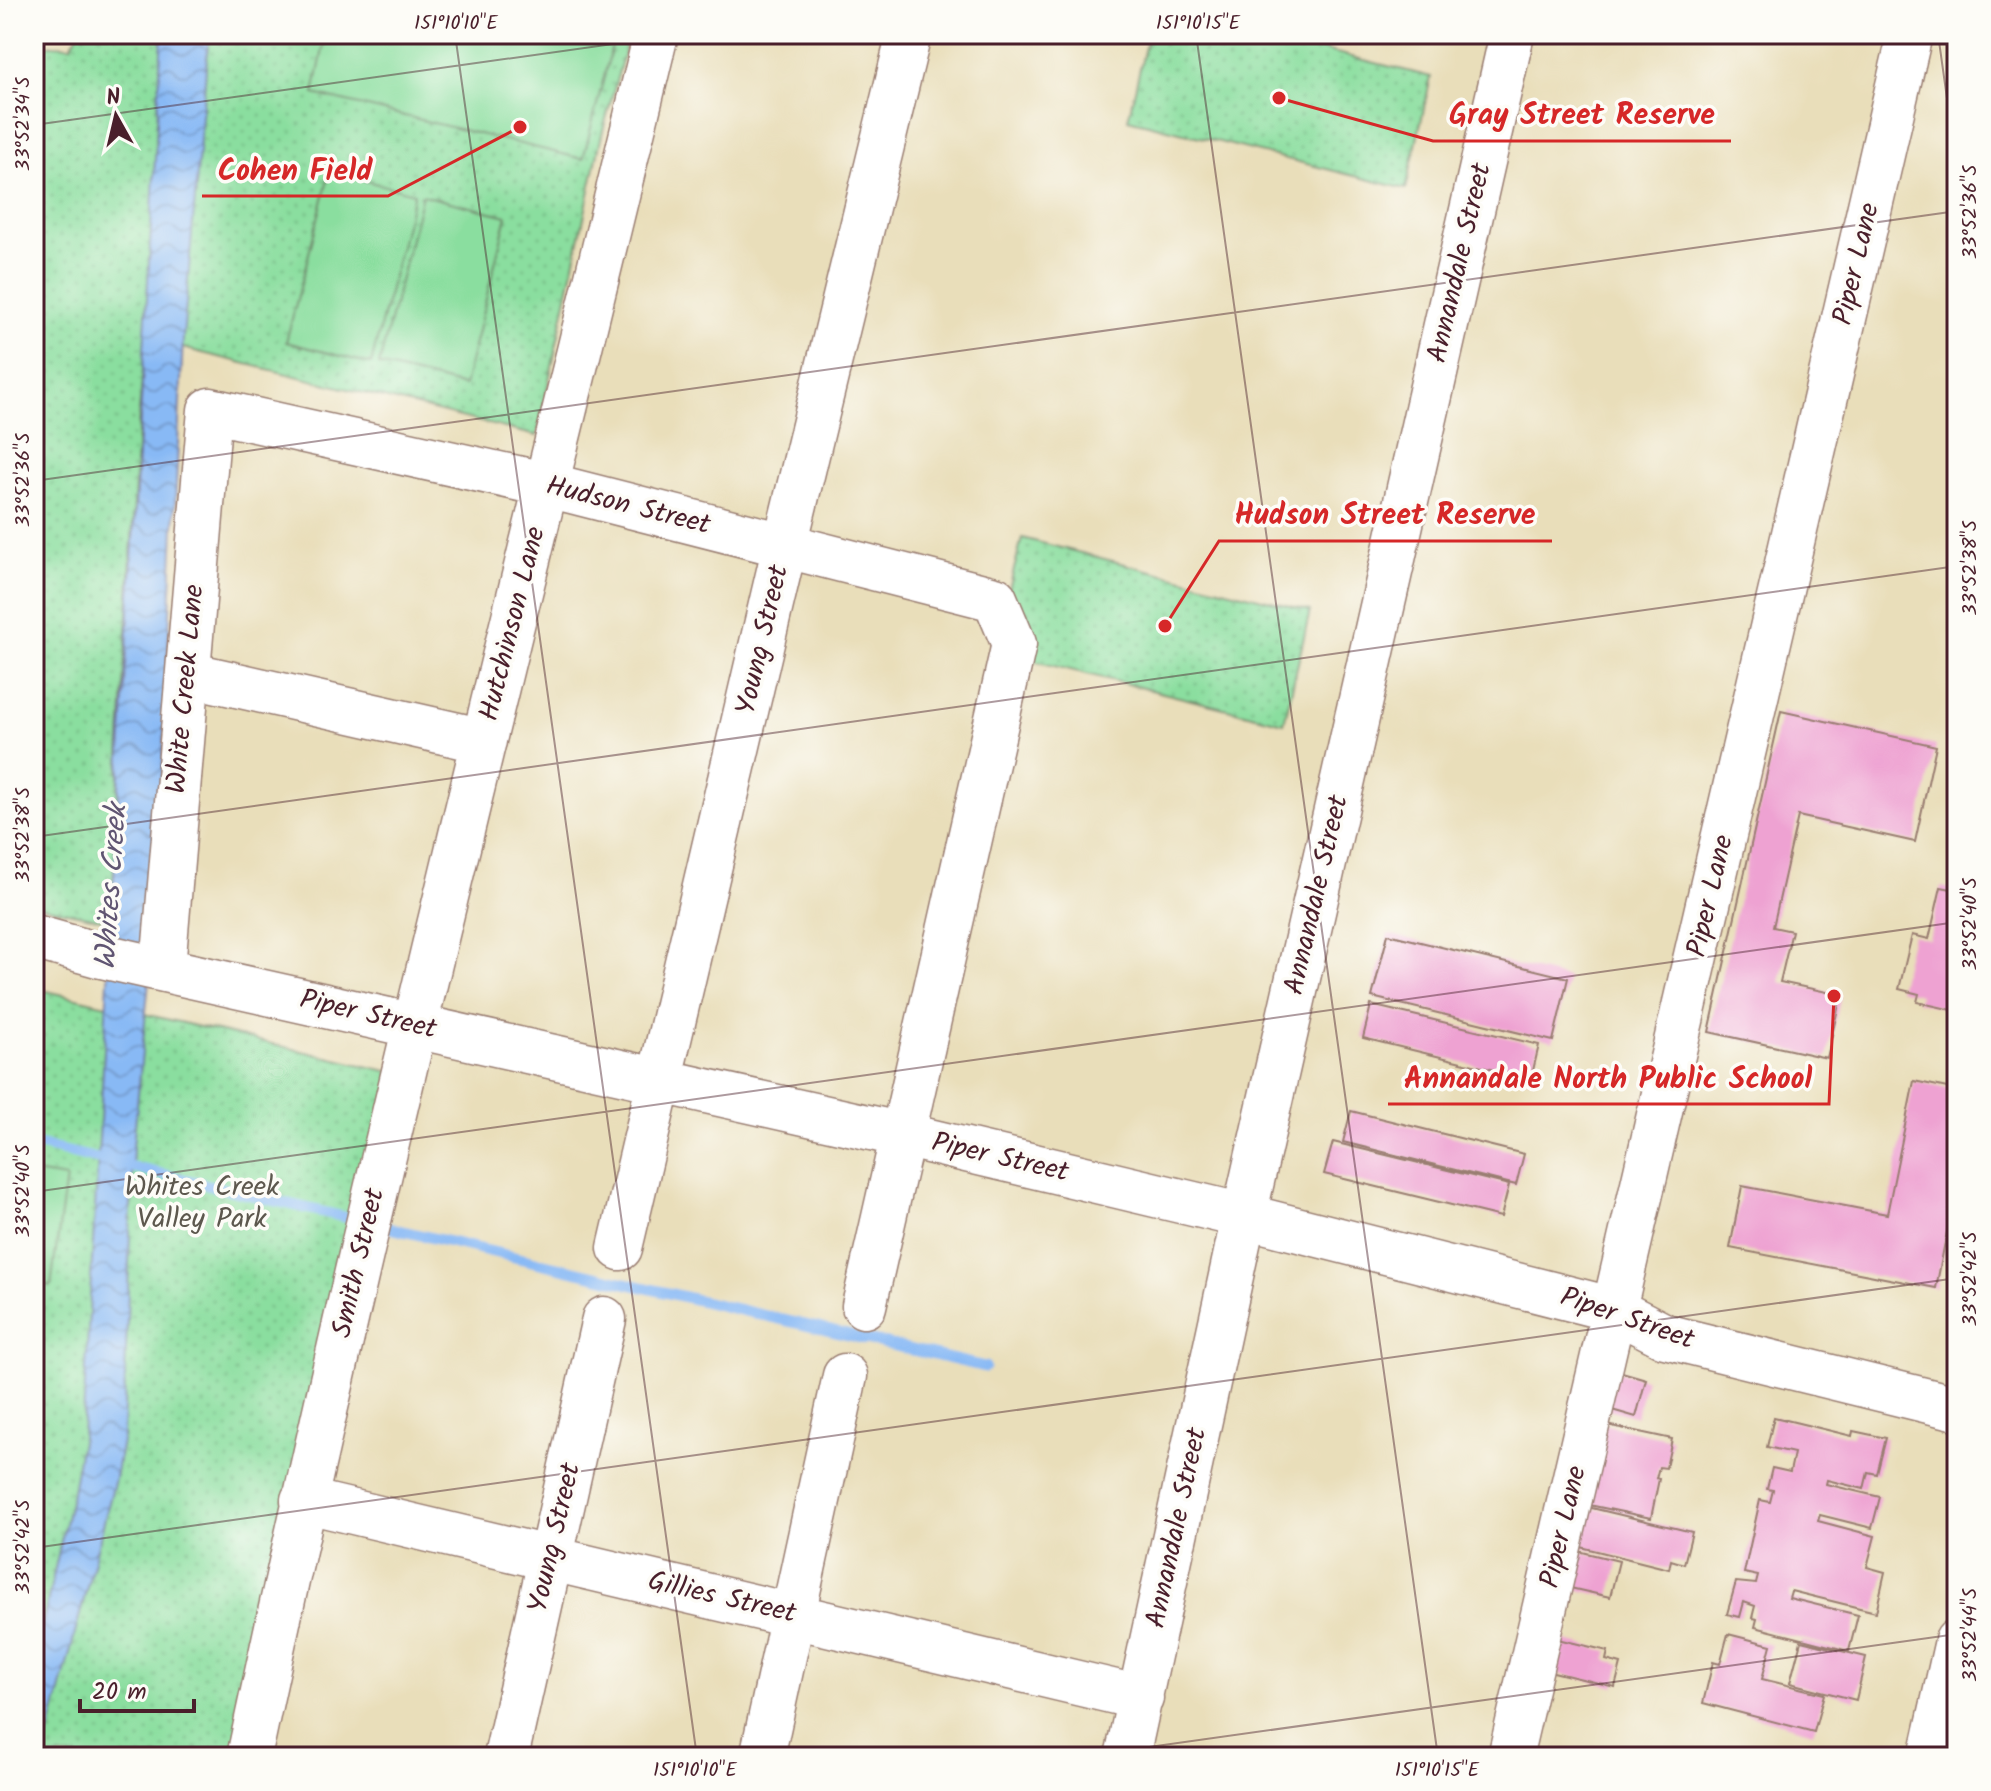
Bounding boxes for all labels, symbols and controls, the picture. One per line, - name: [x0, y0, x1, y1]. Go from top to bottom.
- text: 151°10'10"E: [414, 8, 499, 40]
- text: 151°10'15"E: [1156, 8, 1242, 40]
- text: 33°52'34"S: [8, 76, 40, 171]
- north arrow: [76, 76, 156, 156]
- text: N: [104, 80, 123, 117]
- callout: Gray Street Reserve: [1433, 87, 1731, 141]
- text: Gray Street Reserve: [1449, 92, 1715, 140]
- callout: Cohen Field: [202, 142, 388, 196]
- text: Cohen Field: [218, 148, 373, 196]
- street label: Annandale Street: [1415, 158, 1505, 367]
- text: 33°52'36"S: [1955, 164, 1987, 259]
- street label: Piper Lane: [1821, 198, 1893, 330]
- text: 33°52'36"S: [8, 432, 40, 527]
- street label: Hudson Street: [541, 464, 716, 548]
- callout: Hudson Street Reserve: [1219, 487, 1552, 541]
- text: Hudson Street Reserve: [1235, 492, 1536, 540]
- text: 33°52'38"S: [1955, 520, 1987, 616]
- street label: Hutchinson Lane: [467, 522, 559, 726]
- street label: Young Street: [724, 559, 802, 719]
- street label: White Creek Lane: [154, 582, 218, 795]
- text: 33°52'38"S: [8, 787, 40, 883]
- street label: Annandale Street: [1272, 790, 1362, 999]
- water label: Whites Creek: [82, 799, 142, 971]
- street label: Piper Lane: [1675, 830, 1747, 962]
- text: 33°52'40"S: [1955, 877, 1987, 971]
- street label: Piper Street: [295, 977, 442, 1053]
- callout: Annandale North Public School: [1388, 1050, 1829, 1104]
- text: Annandale North Public School: [1404, 1056, 1812, 1104]
- street label: Piper Street: [927, 1120, 1074, 1196]
- text: 33°52'40"S: [8, 1144, 40, 1238]
- park label: Whites Creek Valley Park: [125, 1165, 280, 1242]
- street label: Smith Street: [320, 1183, 398, 1342]
- text: 33°52'42"S: [1955, 1231, 1987, 1326]
- street label: Piper Street: [1554, 1275, 1701, 1363]
- street label: Annandale Street: [1134, 1423, 1220, 1632]
- street label: Young Street: [516, 1457, 594, 1617]
- street label: Piper Lane: [1528, 1461, 1600, 1593]
- text: 33°52'42"S: [8, 1499, 40, 1594]
- street label: Gillies Street: [643, 1559, 802, 1637]
- text: 33°52'44"S: [1955, 1588, 1987, 1682]
- scale bar: [80, 1663, 194, 1713]
- text: 20 m: [92, 1673, 147, 1712]
- text: 151°10'10"E: [653, 1755, 738, 1787]
- text: 151°10'15"E: [1395, 1755, 1481, 1787]

